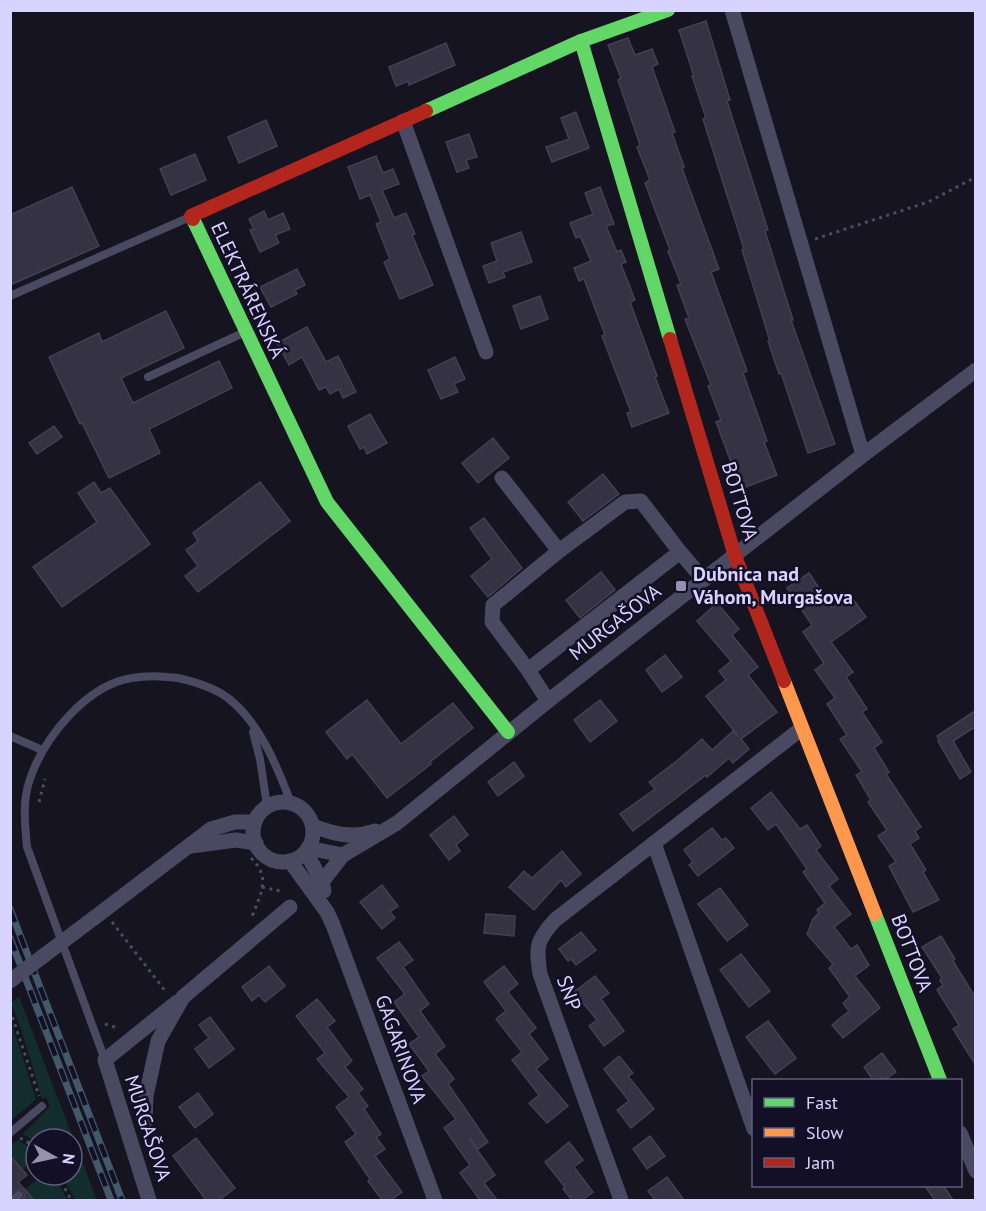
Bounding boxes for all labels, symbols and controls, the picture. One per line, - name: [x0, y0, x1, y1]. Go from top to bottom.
- street label: ELEKTRÁRENSKÁ: [205, 218, 291, 363]
- street label: BOTTOVA: [716, 458, 764, 544]
- place label: Dubnica nad Váhom, Murgašova: [692, 561, 853, 610]
- street label: MURGAŠOVA: [564, 578, 666, 666]
- marker: Dubnica nad Váhom, Murgašova: [674, 579, 688, 593]
- street label: BOTTOVA: [885, 910, 939, 996]
- street label: SNP: [551, 972, 587, 1014]
- street label: GAGARINOVA: [369, 991, 433, 1107]
- street label: MURGAŠOVA: [119, 1072, 177, 1184]
- legend: [752, 1079, 962, 1187]
- text: Fast: [806, 1091, 838, 1114]
- text: Slow: [806, 1121, 844, 1144]
- north arrow: [24, 1127, 84, 1187]
- text: Jam: [805, 1151, 835, 1174]
- text: N: [58, 1152, 79, 1166]

